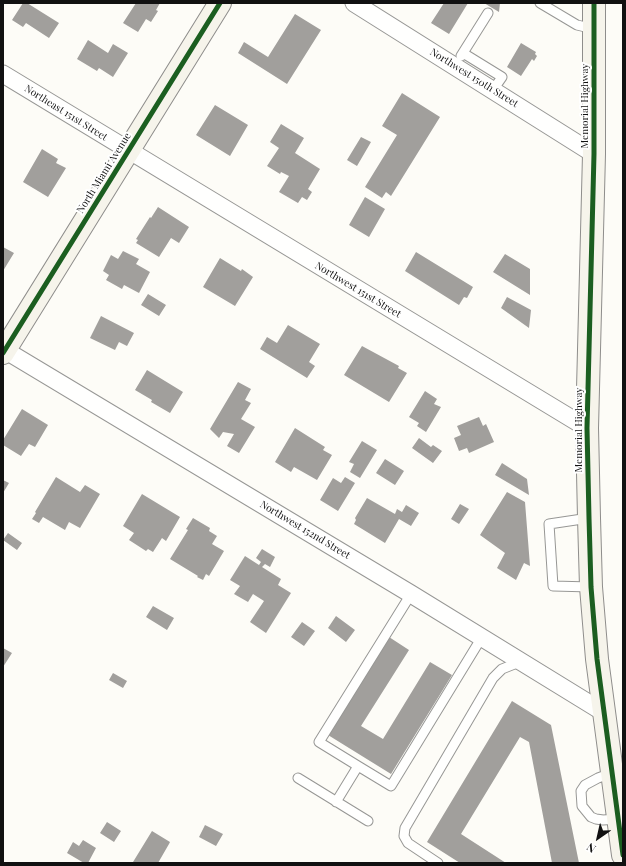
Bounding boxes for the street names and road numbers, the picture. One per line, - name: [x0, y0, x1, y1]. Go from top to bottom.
- street label: Northwest 150th Street: [428, 46, 520, 110]
- street label: Memorial Highway: [579, 64, 591, 148]
- street label: Northeast 151st Street: [22, 83, 110, 143]
- street label: North Miami Avenue: [74, 131, 134, 215]
- street label: Northwest 151st Street: [313, 260, 403, 320]
- street label: Memorial Highway: [573, 388, 585, 472]
- street label: Northwest 152nd Street: [258, 498, 352, 562]

